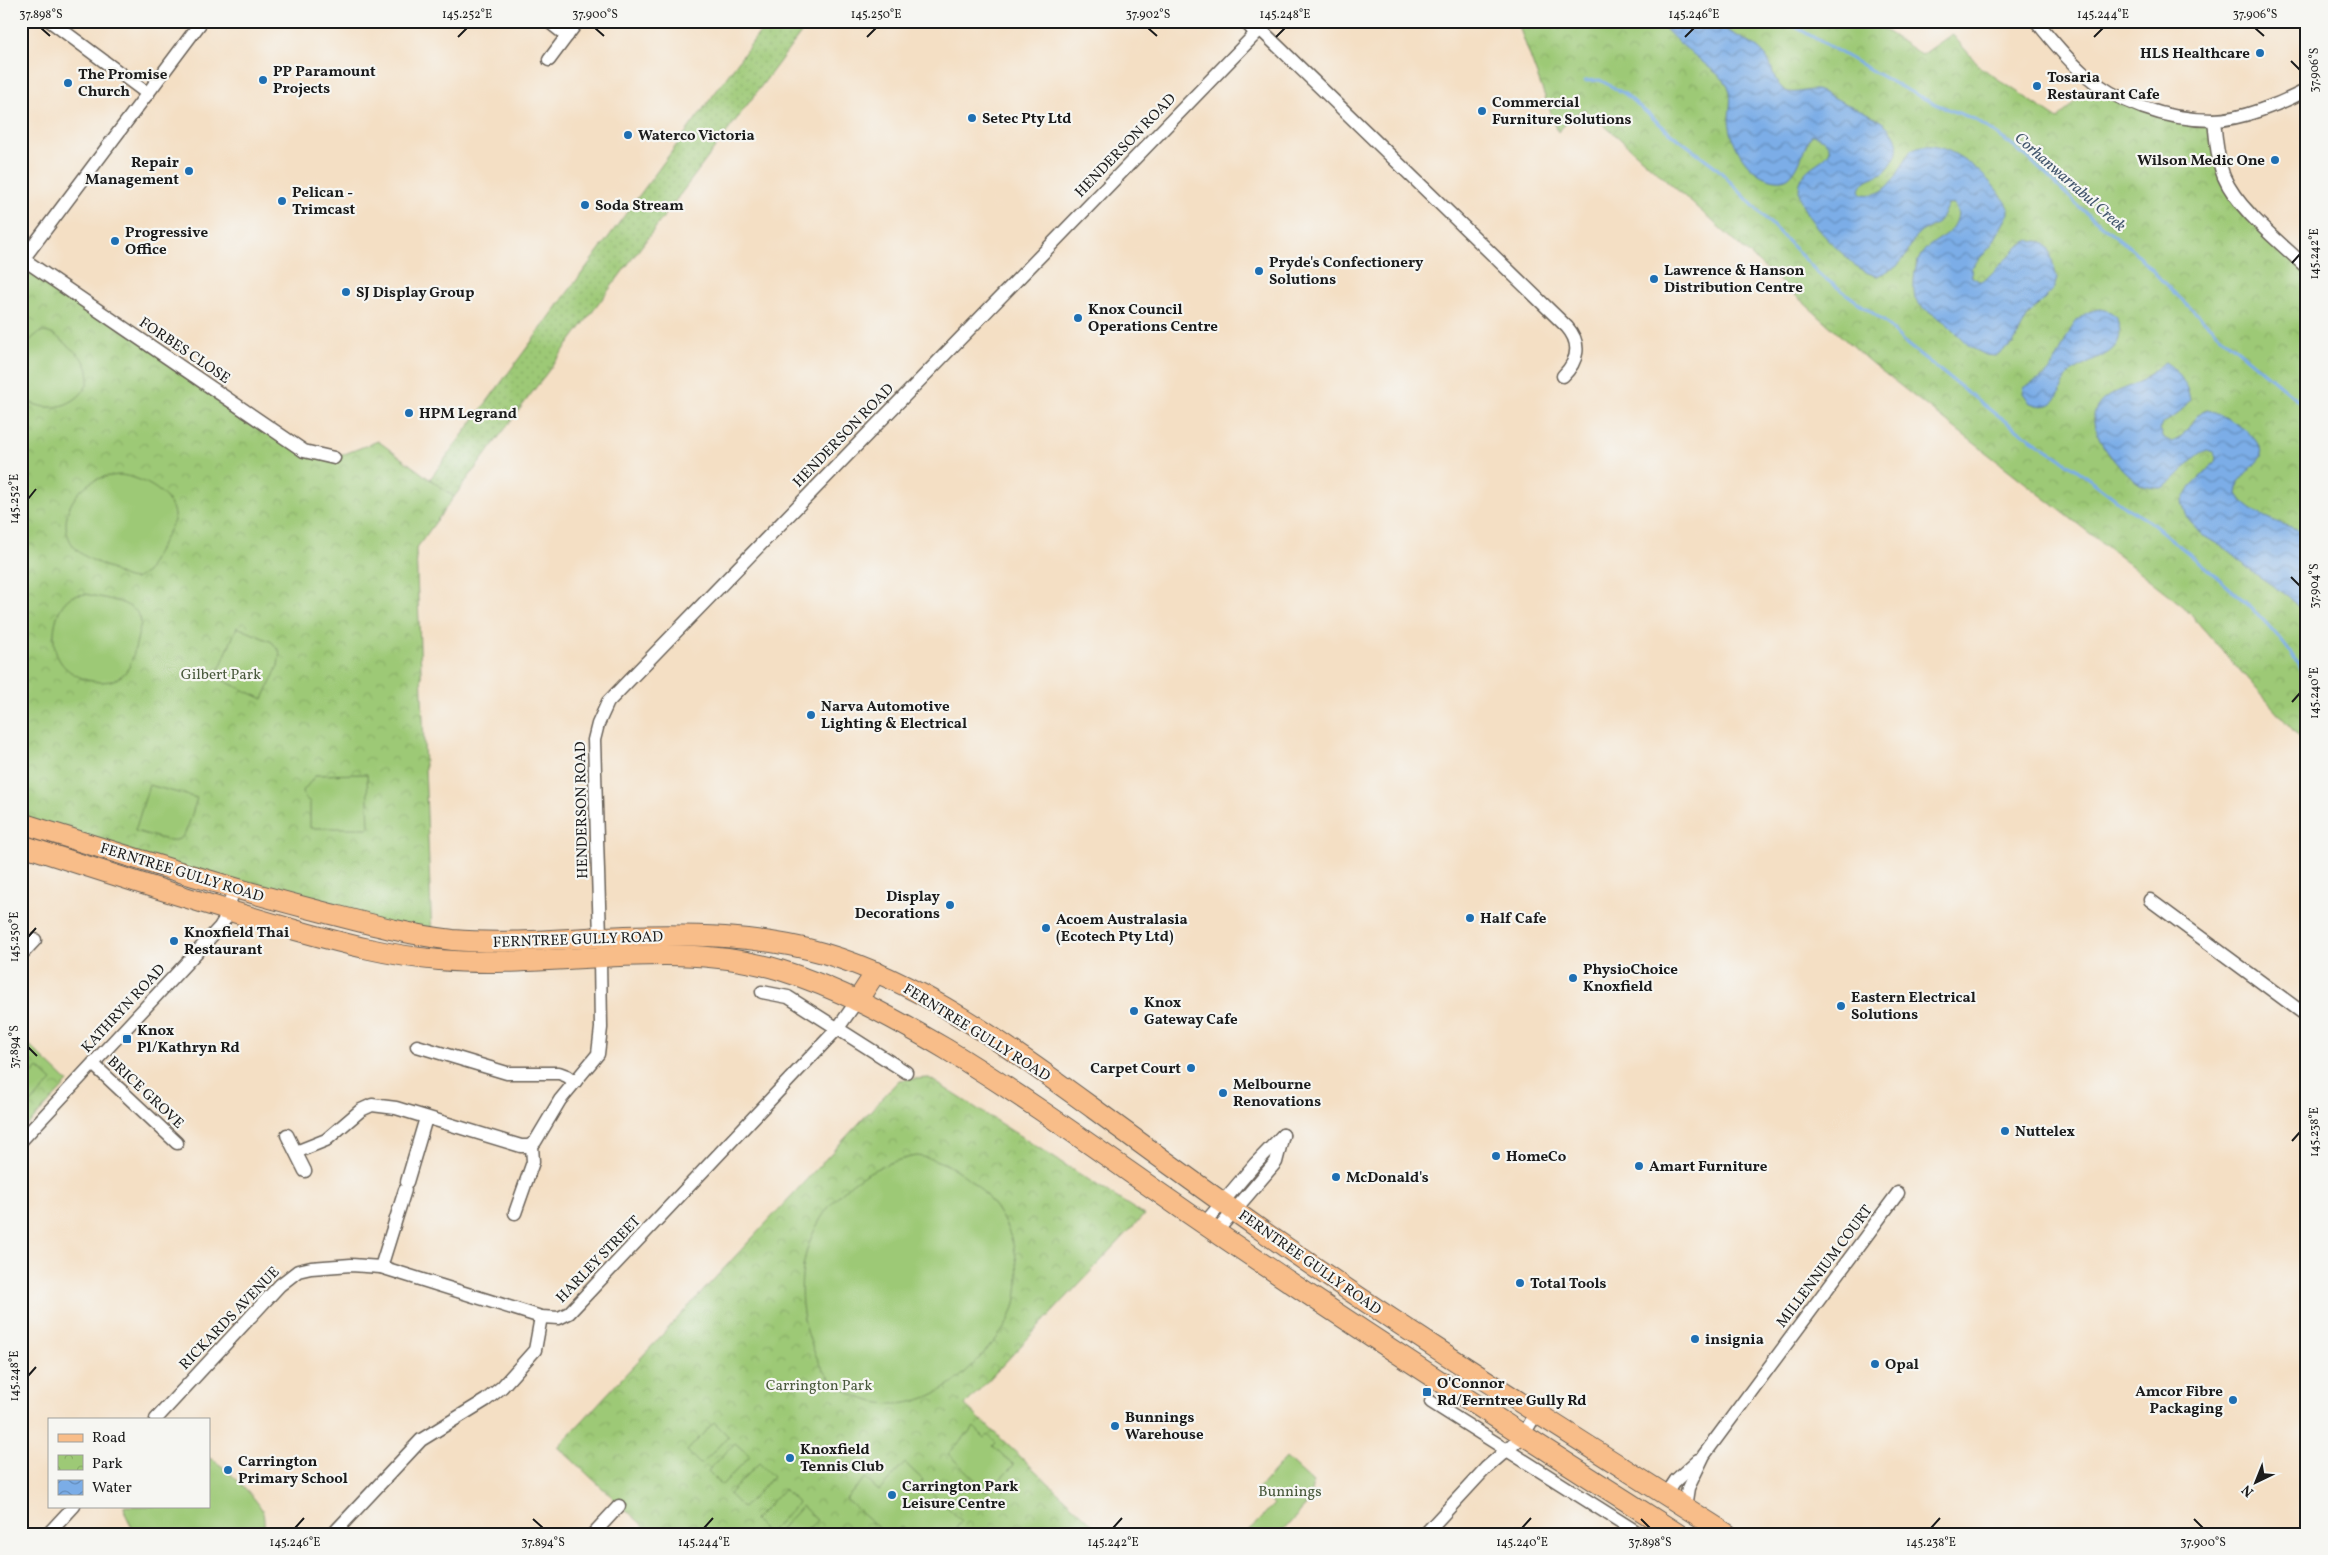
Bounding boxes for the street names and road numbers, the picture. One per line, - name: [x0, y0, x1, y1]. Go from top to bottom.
- street label: HENDERSON ROAD: [1071, 89, 1181, 203]
- street label: FORBES CLOSE: [134, 313, 234, 390]
- street label: HENDERSON ROAD: [789, 379, 899, 493]
- street label: HENDERSON ROAD: [571, 741, 594, 879]
- street label: FERNTREE GULLY ROAD: [97, 839, 266, 908]
- street label: FERNTREE GULLY ROAD: [493, 927, 664, 954]
- street label: KATHRYN ROAD: [77, 960, 171, 1058]
- street label: FERNTREE GULLY ROAD: [898, 979, 1054, 1087]
- street label: BRICE GROVE: [102, 1052, 188, 1134]
- street label: MILLENNIUM COURT: [1772, 1201, 1878, 1332]
- street label: FERNTREE GULLY ROAD: [1233, 1206, 1385, 1321]
- street label: HARLEY STREET: [552, 1212, 646, 1308]
- street label: RICKARDS AVENUE: [175, 1263, 285, 1375]

